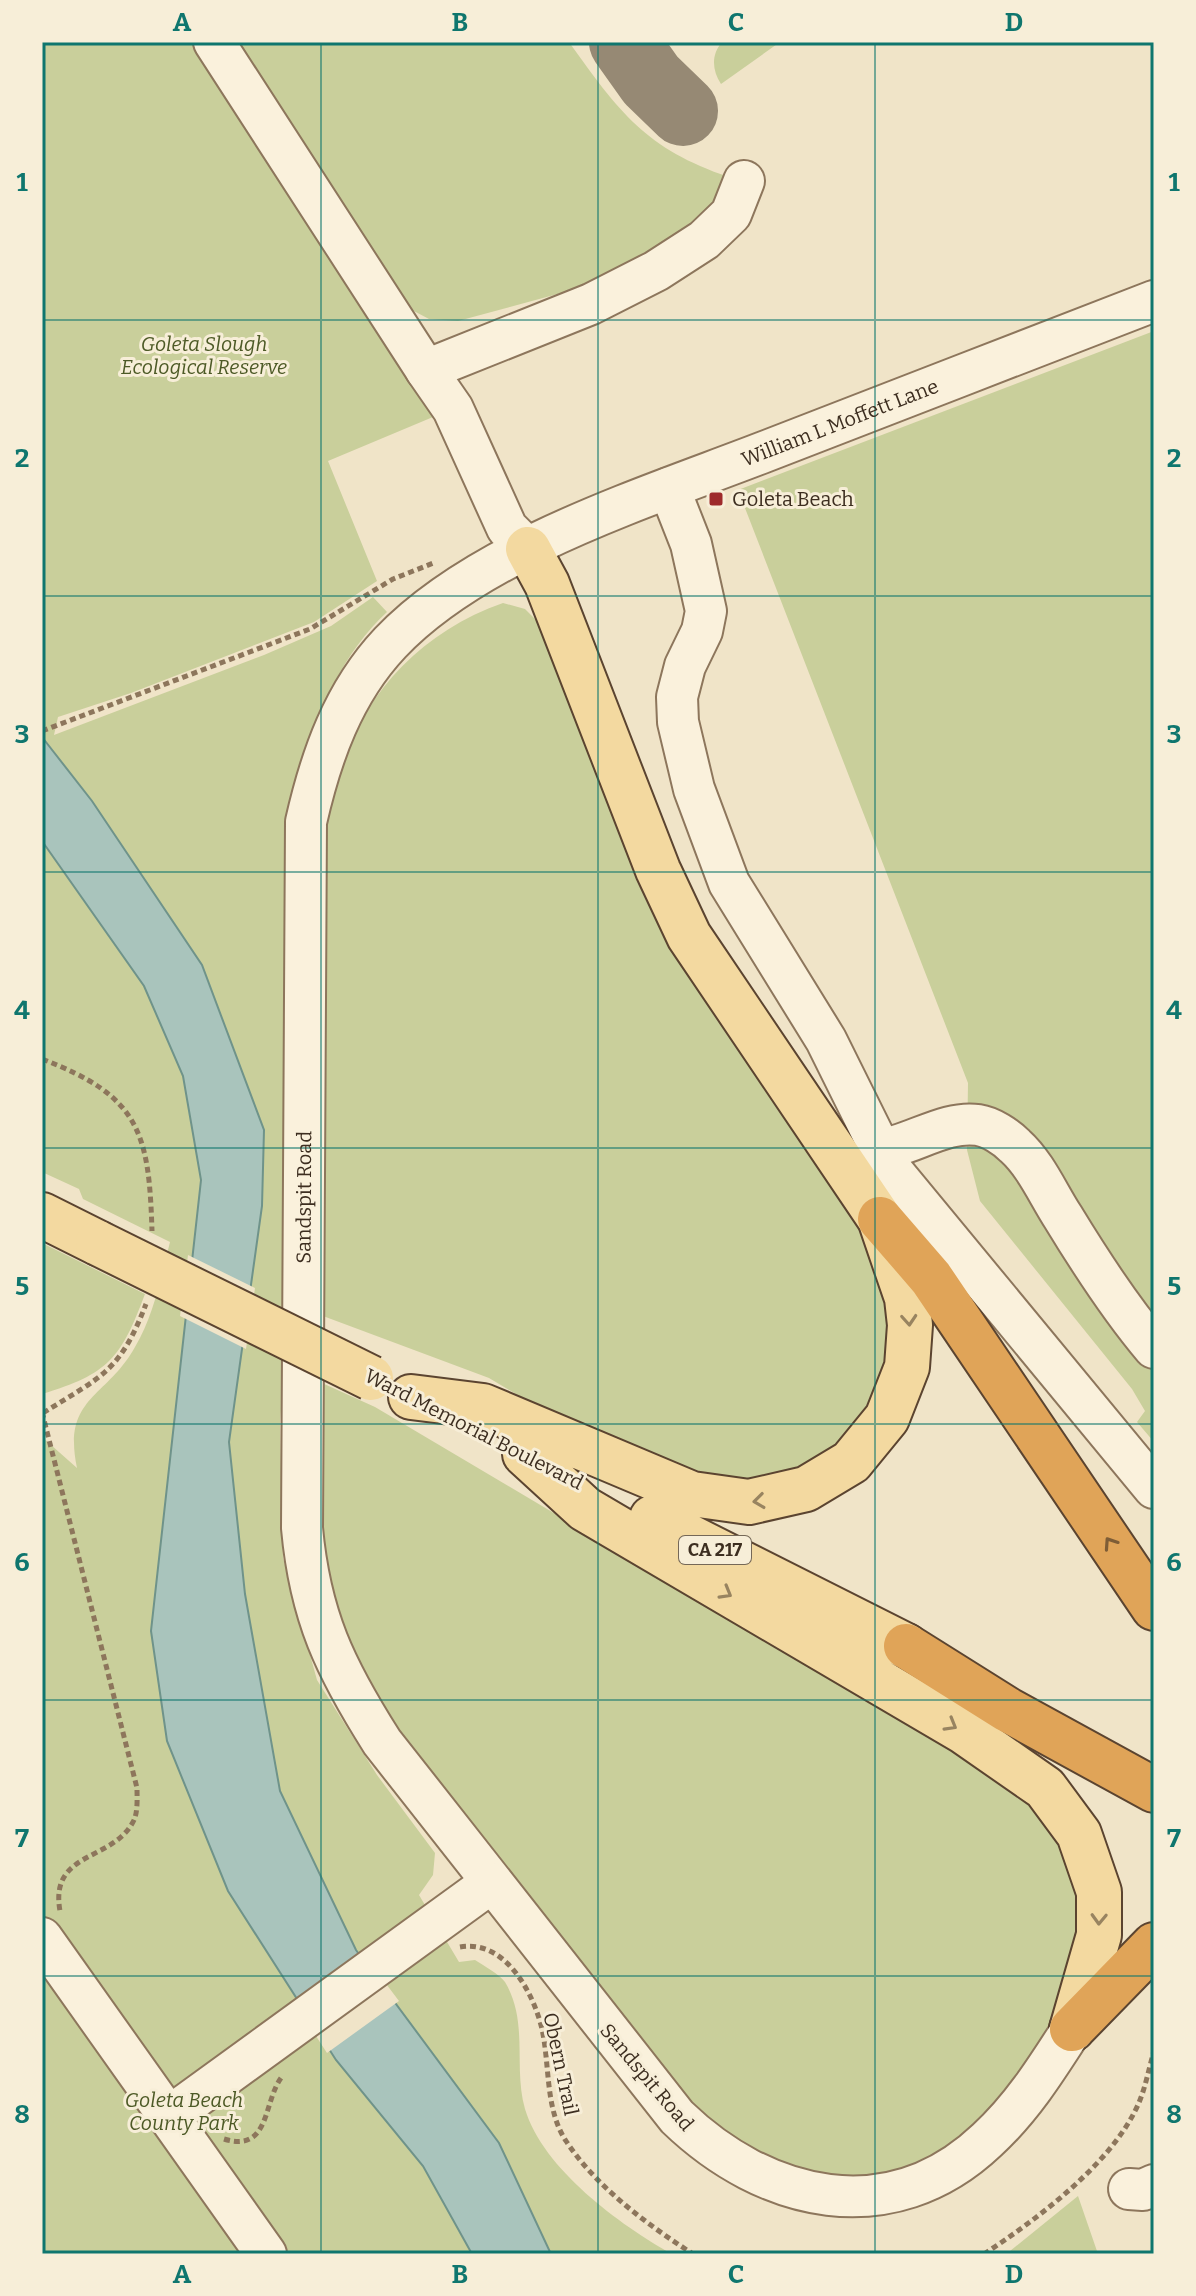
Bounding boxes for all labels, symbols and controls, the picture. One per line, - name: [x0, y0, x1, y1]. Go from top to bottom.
- text: A: [173, 7, 192, 38]
- text: B: [452, 7, 468, 38]
- text: C: [728, 7, 744, 38]
- text: D: [1005, 7, 1023, 38]
- text: 1: [16, 167, 28, 198]
- text: 1: [1168, 167, 1180, 198]
- park label: Goleta Slough Ecological Reserve: [121, 332, 287, 379]
- street label: William L Moffett Lane: [738, 374, 942, 471]
- text: 2: [15, 443, 29, 474]
- text: 2: [1167, 443, 1181, 474]
- place label: Goleta Beach: [732, 487, 854, 511]
- marker: Goleta Beach: [707, 490, 725, 508]
- text: 3: [15, 719, 29, 750]
- text: 3: [1167, 719, 1181, 750]
- text: 4: [14, 995, 30, 1026]
- text: 4: [1166, 995, 1182, 1026]
- street label: Sandspit Road: [291, 1131, 316, 1264]
- text: 5: [15, 1271, 29, 1302]
- text: 5: [1167, 1271, 1181, 1302]
- one-way arrow: [900, 1314, 917, 1327]
- street label: Ward Memorial Boulevard: [361, 1363, 587, 1495]
- one-way arrow: [753, 1492, 766, 1509]
- road number: CA 217: [679, 1536, 751, 1564]
- one-way arrow: [1105, 1538, 1120, 1552]
- text: 6: [14, 1547, 30, 1578]
- text: 6: [1166, 1547, 1182, 1578]
- one-way arrow: [717, 1583, 732, 1599]
- one-way arrow: [942, 1715, 957, 1730]
- text: 7: [15, 1823, 29, 1854]
- text: 7: [1167, 1823, 1181, 1854]
- one-way arrow: [1091, 1913, 1108, 1926]
- street label: Obern Trail: [538, 2010, 584, 2118]
- street label: Sandspit Road: [595, 2018, 699, 2136]
- park label: Goleta Beach County Park: [125, 2088, 243, 2135]
- text: 8: [14, 2099, 30, 2130]
- text: 8: [1166, 2099, 1182, 2130]
- text: A: [173, 2259, 192, 2290]
- text: B: [452, 2259, 468, 2290]
- text: C: [728, 2259, 744, 2290]
- text: D: [1005, 2259, 1023, 2290]

